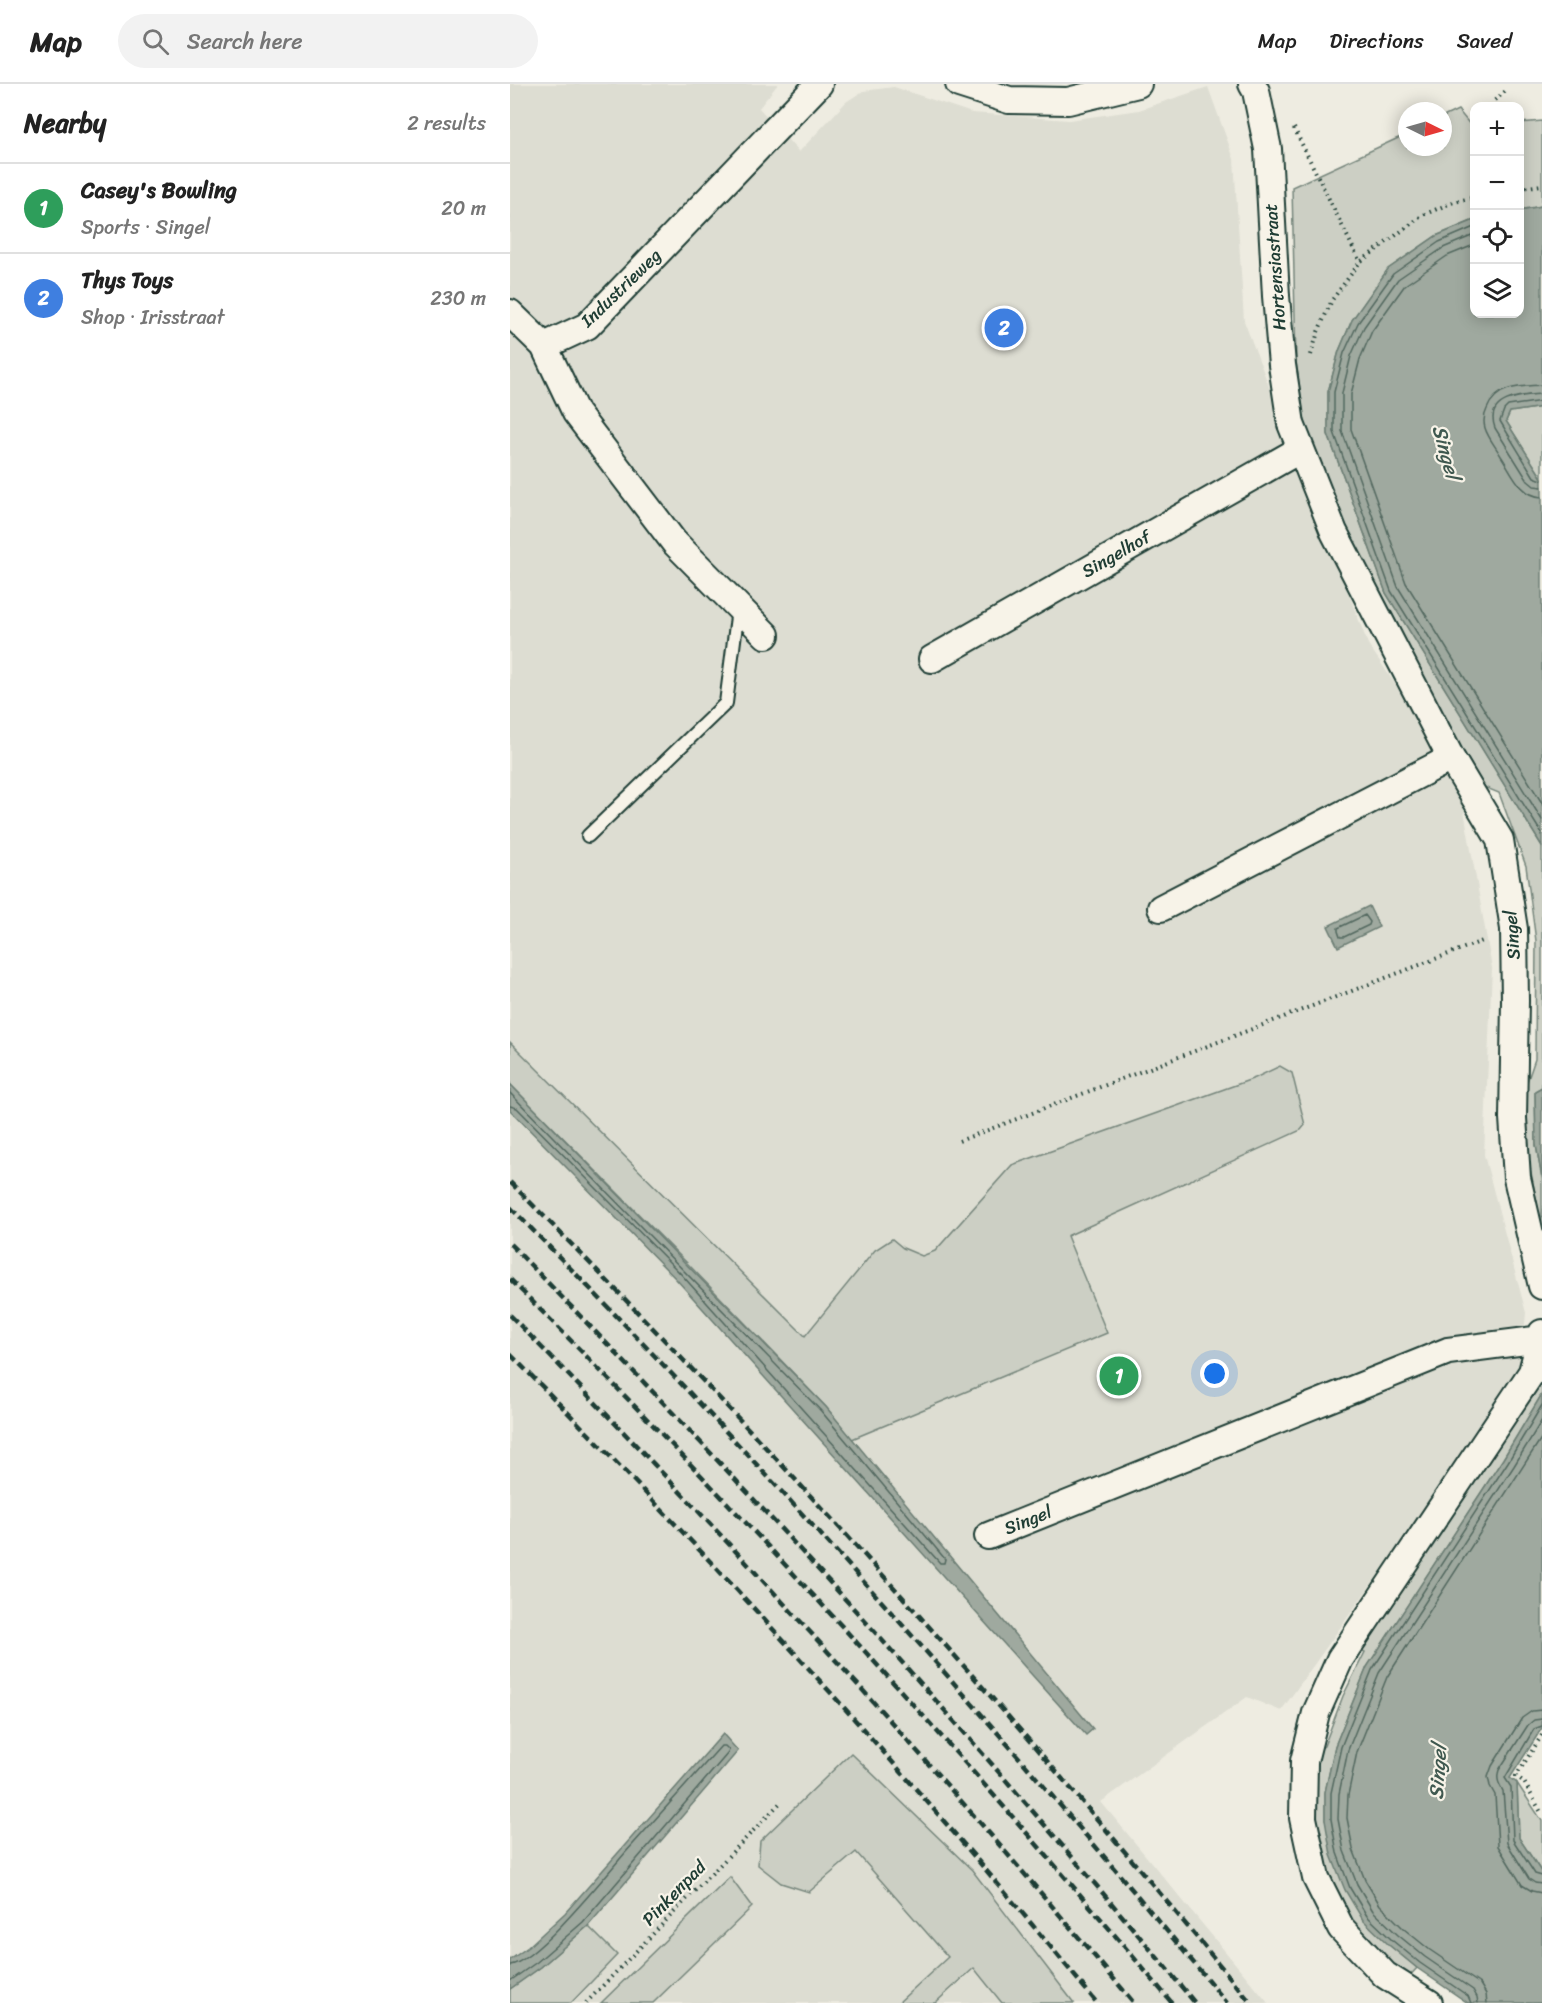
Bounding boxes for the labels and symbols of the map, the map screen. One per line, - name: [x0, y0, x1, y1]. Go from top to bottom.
- north arrow: [1398, 102, 1452, 156]
- street label: Hortensiastraat: [1255, 202, 1295, 332]
- street label: Industrieweg: [572, 241, 669, 336]
- pin: 2: [984, 306, 1024, 350]
- water label: Singel: [1422, 421, 1471, 487]
- street label: Singelhof: [1075, 520, 1159, 587]
- street label: Singel: [1494, 908, 1530, 961]
- pin: 1: [1100, 1354, 1138, 1398]
- your location: [1200, 1359, 1229, 1388]
- street label: Singel: [999, 1496, 1058, 1544]
- water label: Singel: [1419, 1739, 1458, 1801]
- street label: Pinkenpad: [634, 1851, 715, 1934]

